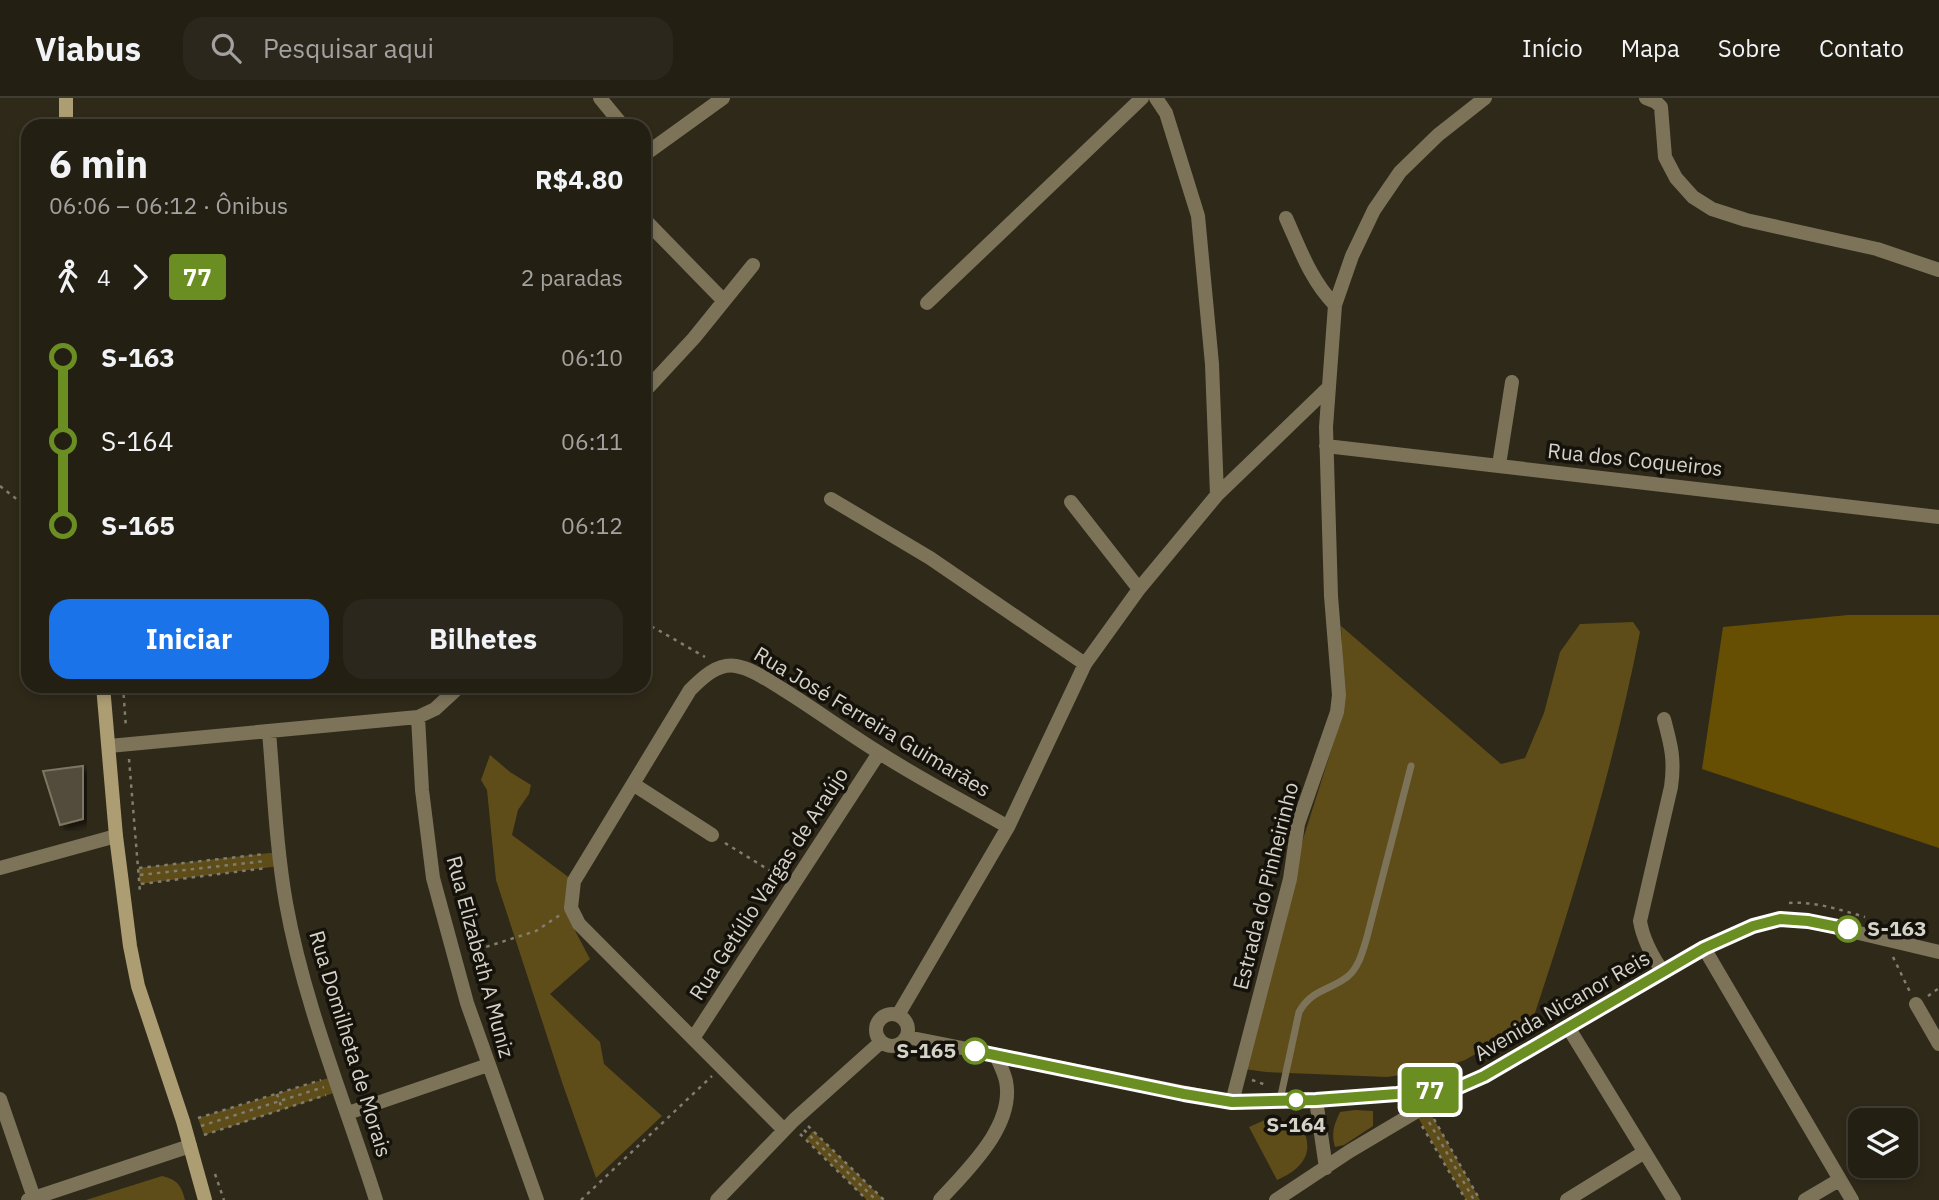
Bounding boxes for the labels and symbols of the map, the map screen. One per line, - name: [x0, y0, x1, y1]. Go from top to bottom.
- street label: Rua dos Coqueiros: [1546, 436, 1724, 482]
- street label: Rua José Ferreira Guimarães: [749, 639, 996, 803]
- street label: Rua Getúlio Vargas de Araújo: [682, 762, 854, 1005]
- street label: Estrada do Pinheirinho: [1226, 779, 1304, 992]
- street label: Rua Elizabeth A Muniz: [441, 853, 521, 1061]
- place label: S-163: [1867, 914, 1927, 942]
- marker: S-163: [1835, 916, 1861, 942]
- street label: Rua Domilheta de Morais: [303, 927, 399, 1160]
- street label: Avenida Nicanor Reis: [1468, 943, 1655, 1067]
- place label: S-165: [896, 1036, 956, 1064]
- marker: S-165: [962, 1038, 988, 1064]
- line badge: 77: [1398, 1067, 1462, 1113]
- marker: S-164: [1286, 1090, 1306, 1110]
- place label: S-164: [1266, 1110, 1326, 1138]

